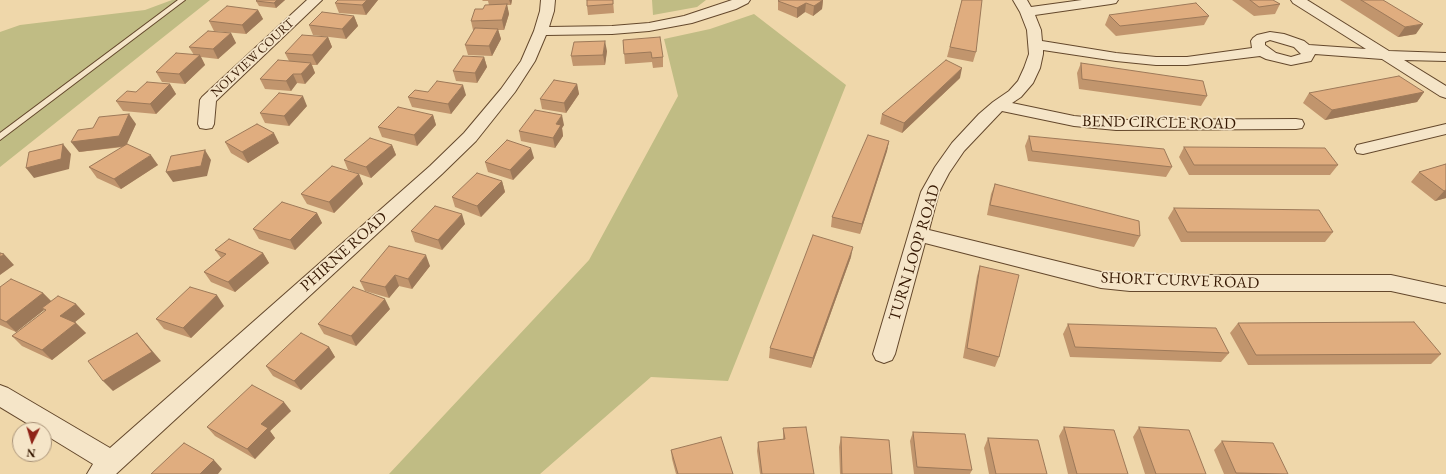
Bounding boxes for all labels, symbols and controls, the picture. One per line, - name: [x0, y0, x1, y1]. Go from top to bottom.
- street label: NOLVIEW COURT: [208, 15, 298, 101]
- street label: BEND CIRCLE ROAD: [1082, 112, 1236, 134]
- street label: TURN LOOP ROAD: [885, 182, 945, 324]
- street label: PHIRNE ROAD: [297, 208, 391, 296]
- street label: SHORT CURVE ROAD: [1101, 269, 1259, 293]
- north arrow: [12, 422, 52, 462]
- text: N: [26, 446, 36, 460]

